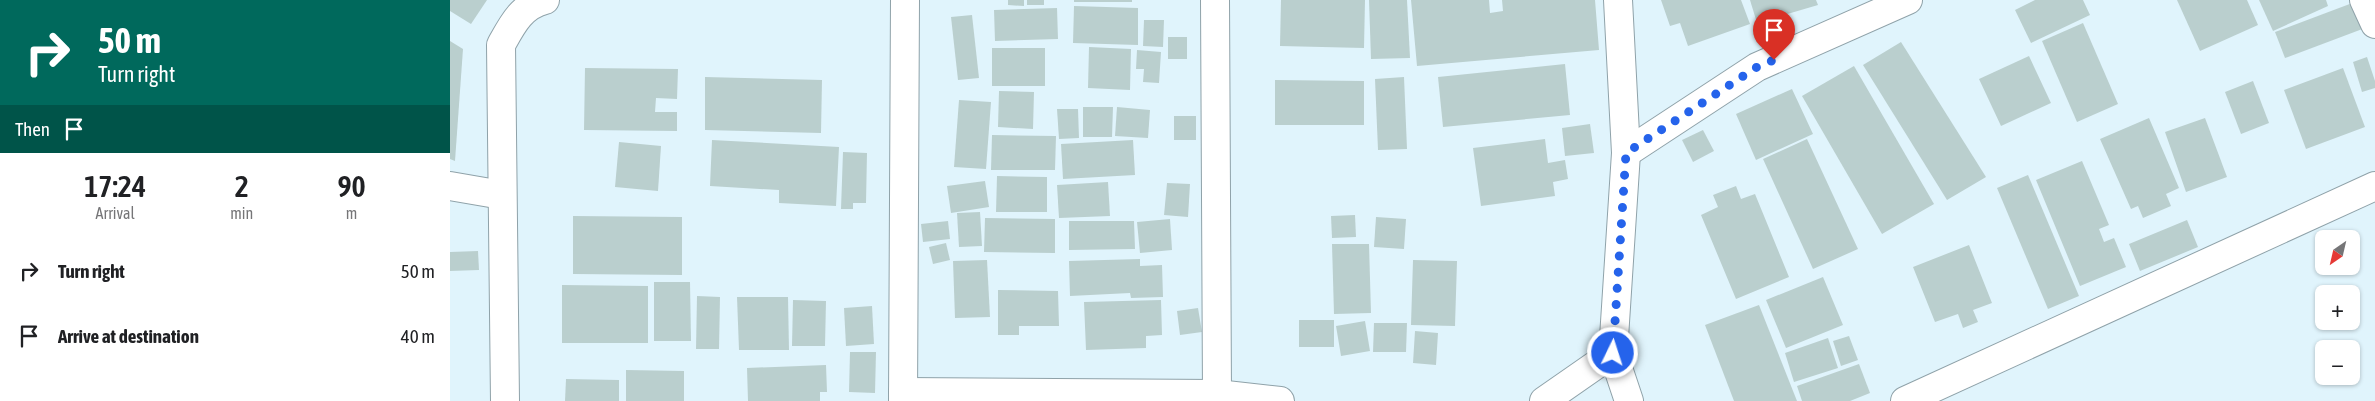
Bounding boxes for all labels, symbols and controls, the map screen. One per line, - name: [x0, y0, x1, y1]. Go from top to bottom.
- pin: [1753, 9, 1795, 60]
- icon: arrive: [1760, 16, 1788, 44]
- icon: right: [15, 20, 80, 85]
- text: 50 m: [98, 20, 161, 60]
- text: Turn right: [98, 61, 175, 87]
- icon: arrive: [60, 115, 88, 143]
- text: Then: [15, 118, 50, 140]
- text: 17:24: [84, 169, 146, 203]
- text: 2: [235, 169, 249, 203]
- text: 90: [338, 169, 366, 203]
- text: Arrival: [96, 204, 135, 222]
- text: min: [230, 204, 253, 222]
- text: m: [346, 204, 357, 222]
- north arrow: [2315, 230, 2360, 275]
- map controls: [2315, 230, 2360, 385]
- icon: right: [15, 257, 43, 285]
- text: Turn right: [58, 260, 125, 282]
- text: 50 m: [401, 260, 435, 282]
- button: +: [2315, 285, 2360, 330]
- icon: arrive: [15, 322, 43, 350]
- text: Arrive at destination: [58, 325, 199, 347]
- text: 40 m: [401, 325, 435, 347]
- position arrow: [1586, 326, 1638, 378]
- button: −: [2315, 340, 2360, 385]

